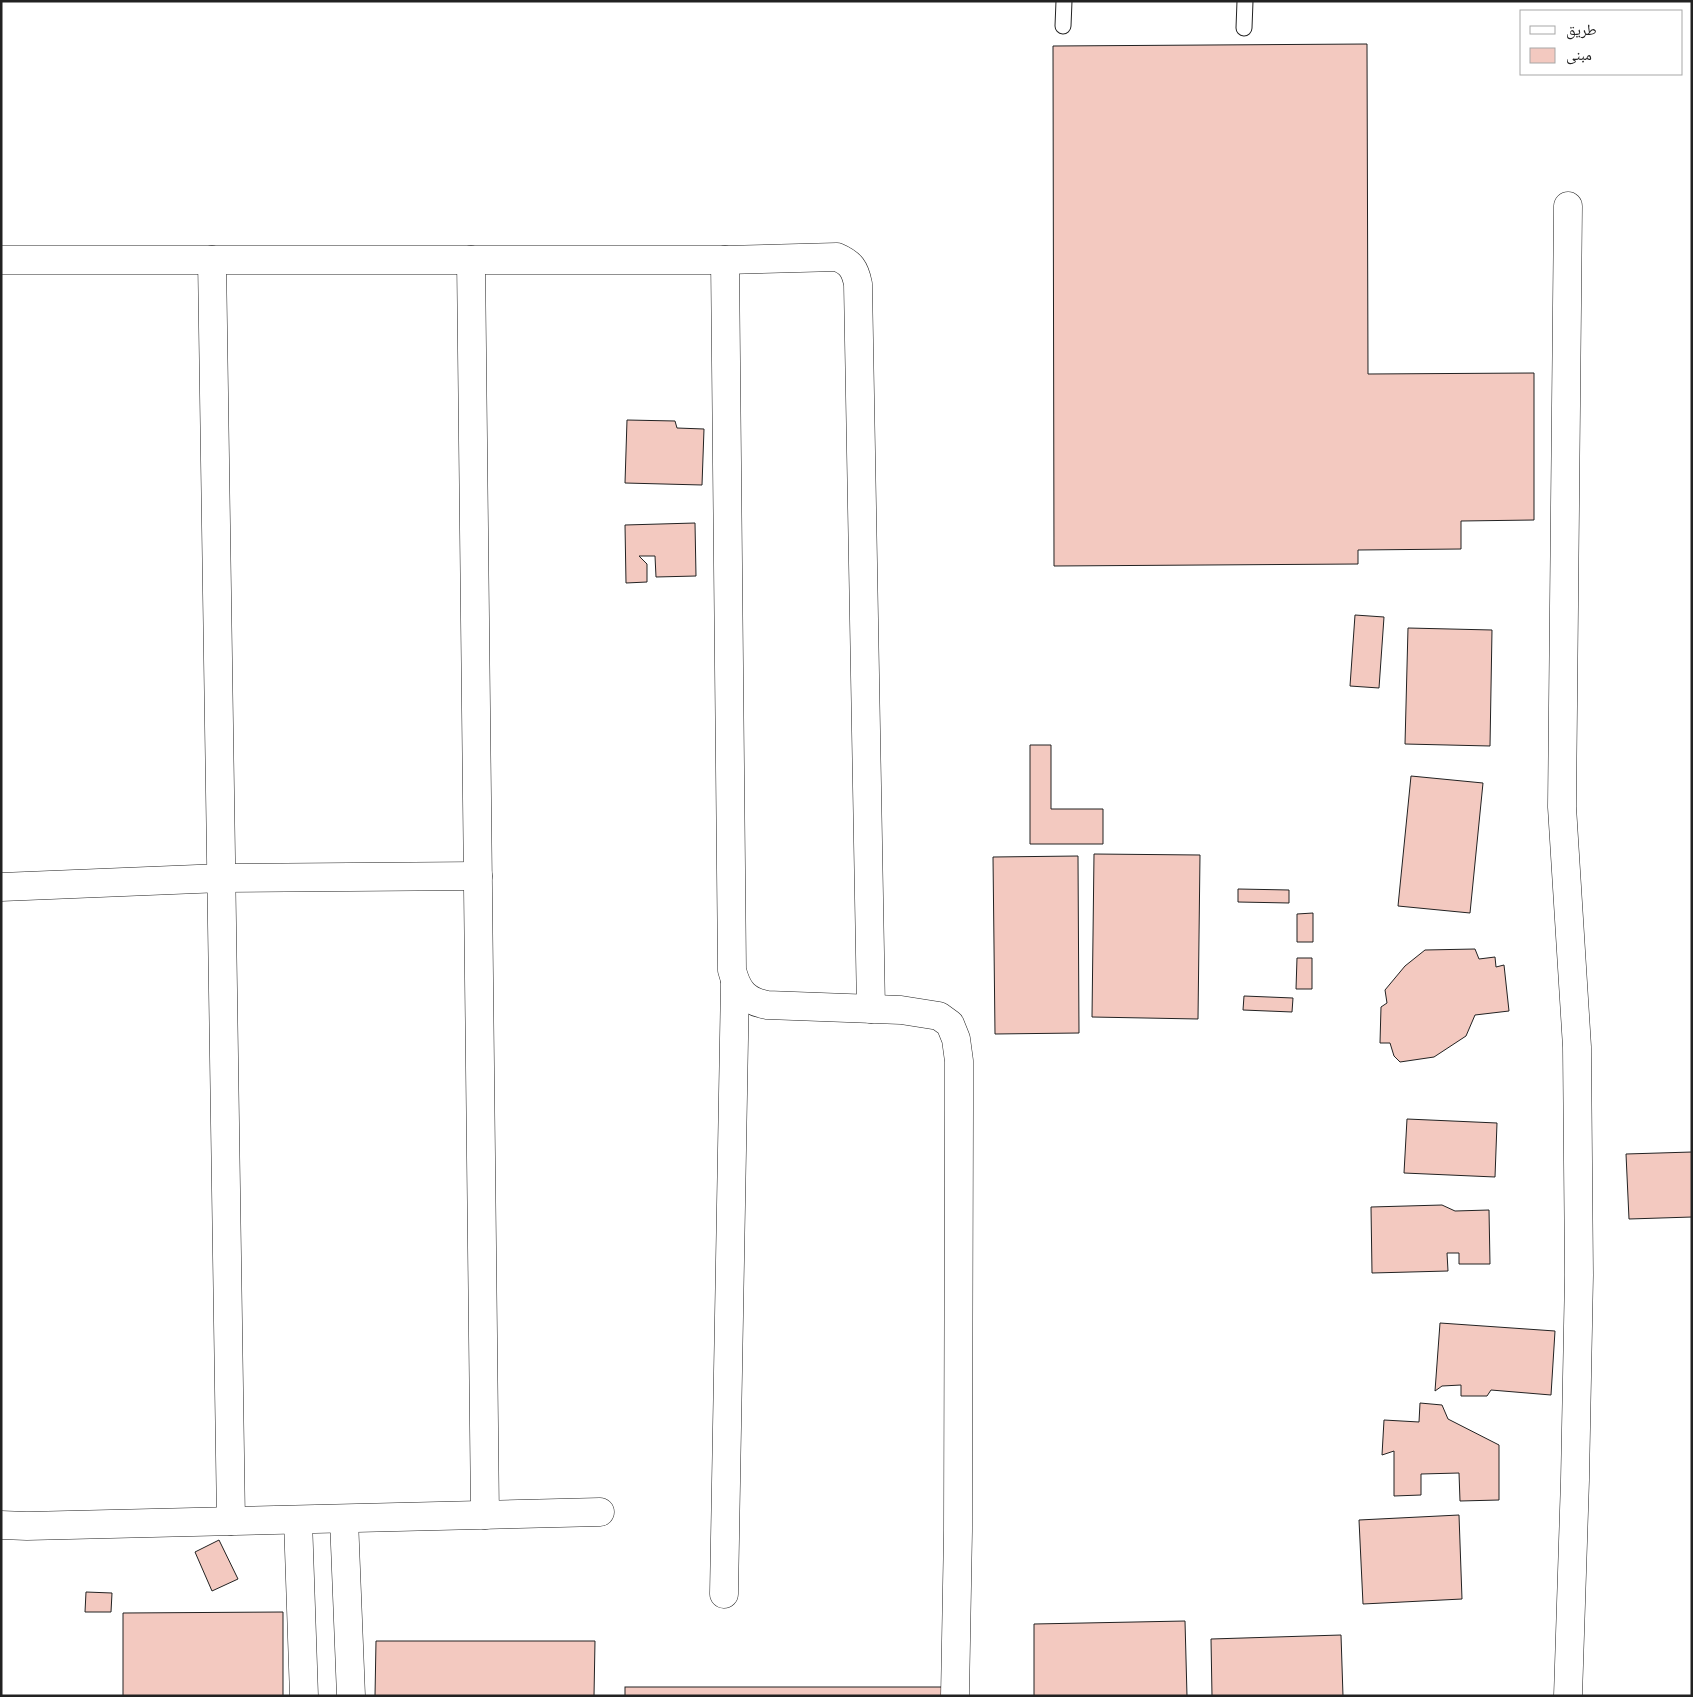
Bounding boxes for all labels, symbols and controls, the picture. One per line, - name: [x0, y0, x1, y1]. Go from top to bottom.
- legend: [1520, 10, 1683, 75]
- text: طريق: [1566, 19, 1597, 41]
- text: مبنى: [1566, 44, 1592, 66]

